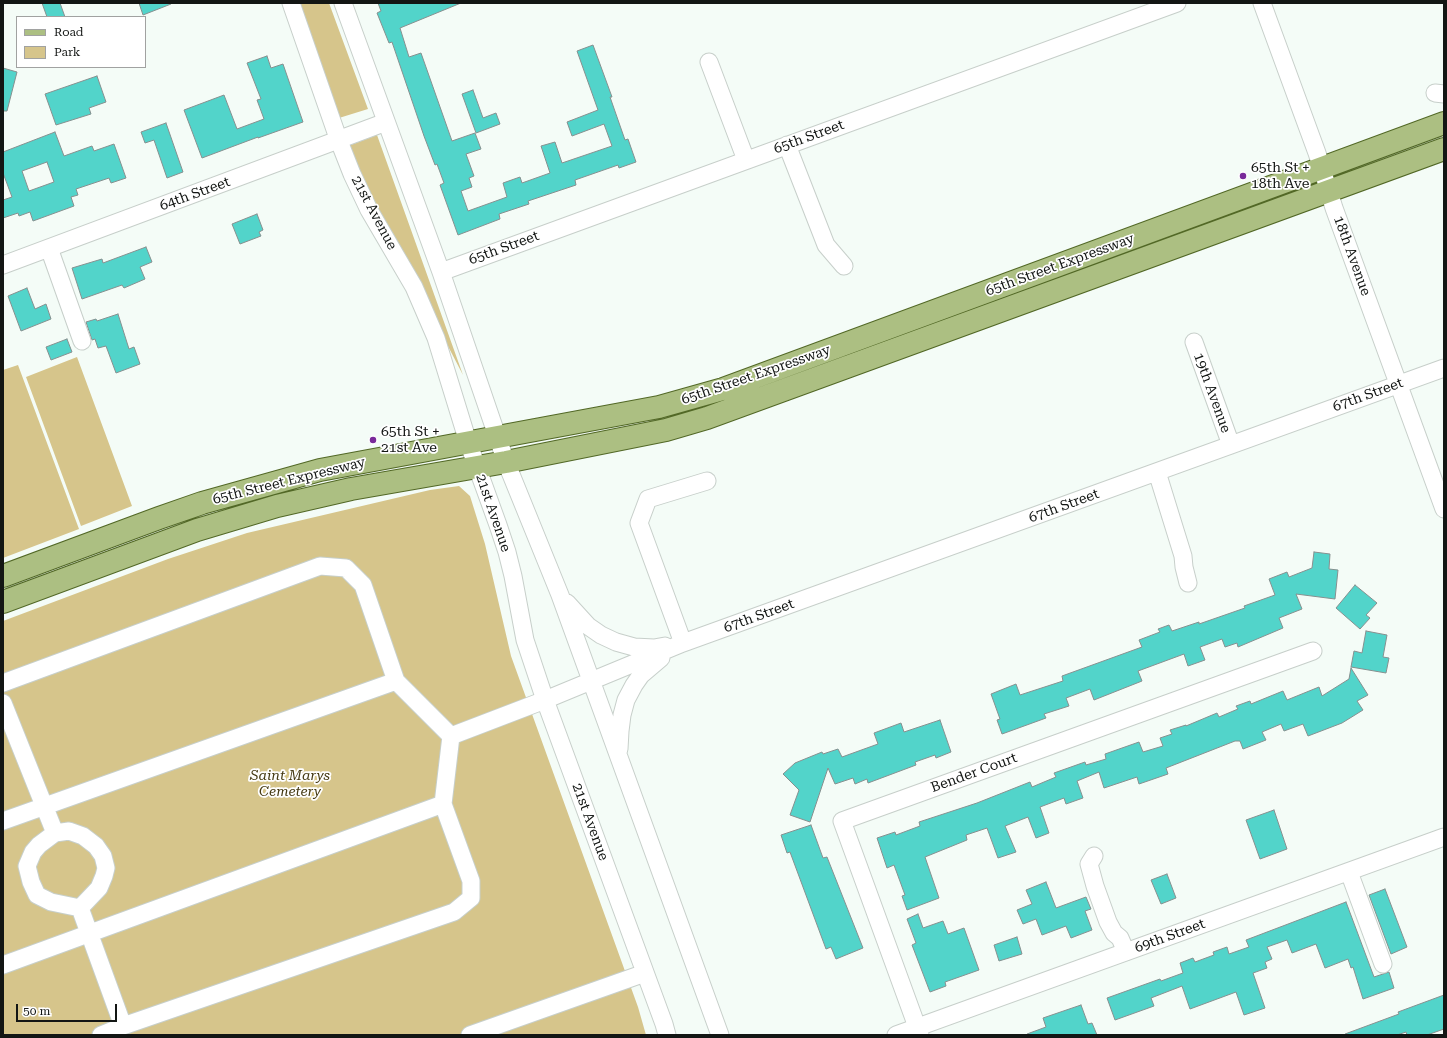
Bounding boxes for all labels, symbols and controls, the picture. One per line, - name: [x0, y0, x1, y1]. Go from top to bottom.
- legend: [16, 16, 146, 68]
- text: Road: [54, 25, 83, 39]
- text: Park: [54, 45, 80, 59]
- street label: 65th Street: [772, 117, 846, 157]
- place label: 65th St + 18th Ave: [1251, 160, 1310, 192]
- marker: 65th St + 18th Ave: [1238, 171, 1248, 181]
- street label: 21st Avenue: [348, 173, 400, 253]
- street label: 64th Street: [158, 174, 232, 214]
- street label: 18th Avenue: [1330, 214, 1374, 298]
- street label: 65th Street: [467, 228, 541, 268]
- street label: 65th Street Expressway: [984, 230, 1136, 300]
- street label: 65th Street Expressway: [679, 342, 833, 408]
- street label: 19th Avenue: [1190, 351, 1234, 435]
- street label: 67th Street: [1331, 375, 1405, 415]
- place label: 65th St + 21st Ave: [381, 424, 440, 456]
- marker: 65th St + 21st Ave: [368, 435, 378, 445]
- street label: 65th Street Expressway: [211, 454, 367, 508]
- street label: 21st Avenue: [472, 472, 514, 554]
- street label: 67th Street: [1027, 486, 1101, 526]
- street label: 67th Street: [722, 596, 796, 636]
- street label: Bender Court: [928, 750, 1020, 796]
- park label: Saint Marys Cemetery: [250, 768, 330, 800]
- street label: 21st Avenue: [568, 781, 612, 863]
- street label: 69th Street: [1133, 916, 1207, 956]
- scale bar: [18, 996, 119, 1022]
- text: 50 m: [23, 1004, 50, 1018]

